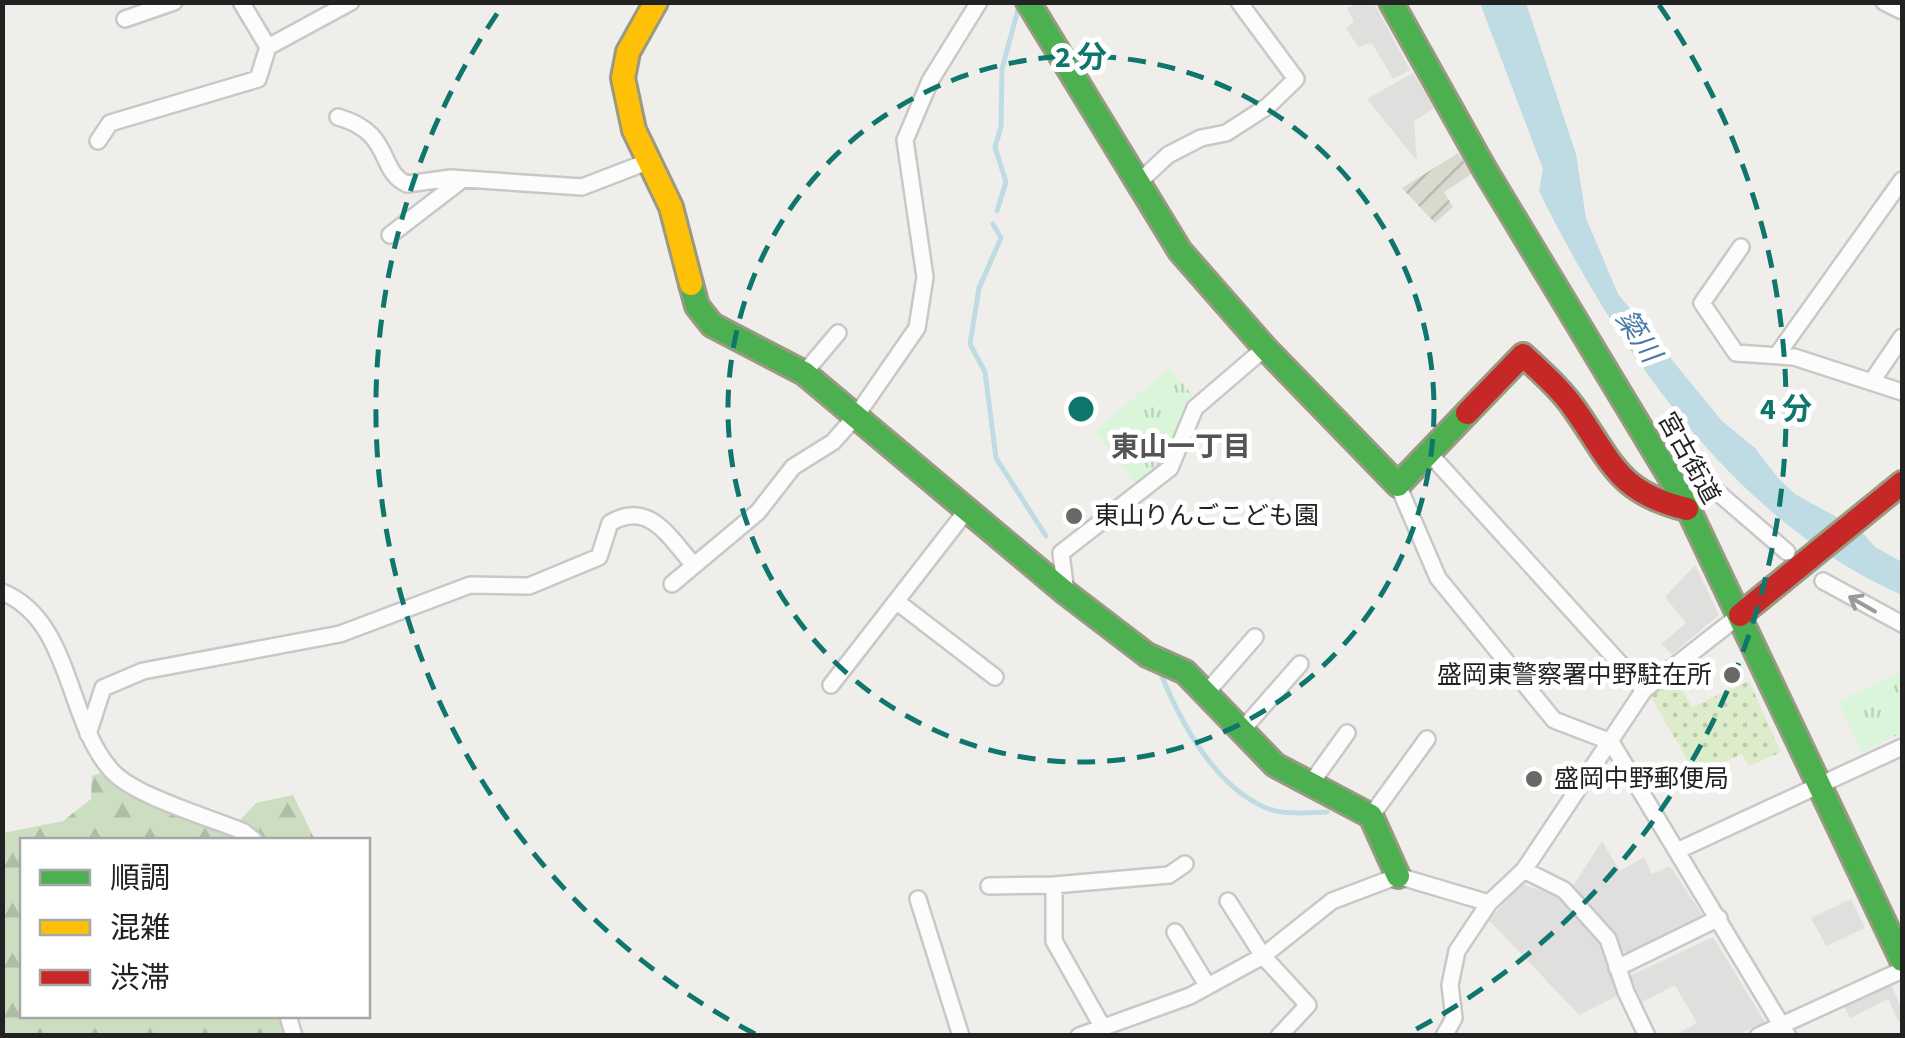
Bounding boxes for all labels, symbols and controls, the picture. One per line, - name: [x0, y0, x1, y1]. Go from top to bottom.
- text: 2 分: [1055, 36, 1107, 79]
- water label: 簗川: [1606, 302, 1672, 373]
- text: 4 分: [1760, 388, 1812, 431]
- centre of rings: [1063, 391, 1099, 427]
- street label: 宮古街道: [1649, 406, 1729, 510]
- district label: 東山一丁目: [1111, 427, 1251, 467]
- place label: 東山りんごこども園: [1094, 498, 1319, 534]
- marker: 東山りんごこども園: [1063, 505, 1085, 527]
- one-way arrow: [1848, 594, 1877, 614]
- place label: 盛岡東警察署中野駐在所: [1437, 657, 1712, 693]
- marker: 盛岡東警察署中野駐在所: [1721, 664, 1743, 686]
- place label: 盛岡中野郵便局: [1554, 761, 1729, 797]
- marker: 盛岡中野郵便局: [1523, 768, 1545, 790]
- legend: [20, 838, 370, 1018]
- text: 順調: [110, 857, 170, 900]
- text: 混雑: [110, 907, 170, 950]
- text: 渋滞: [110, 957, 170, 1000]

